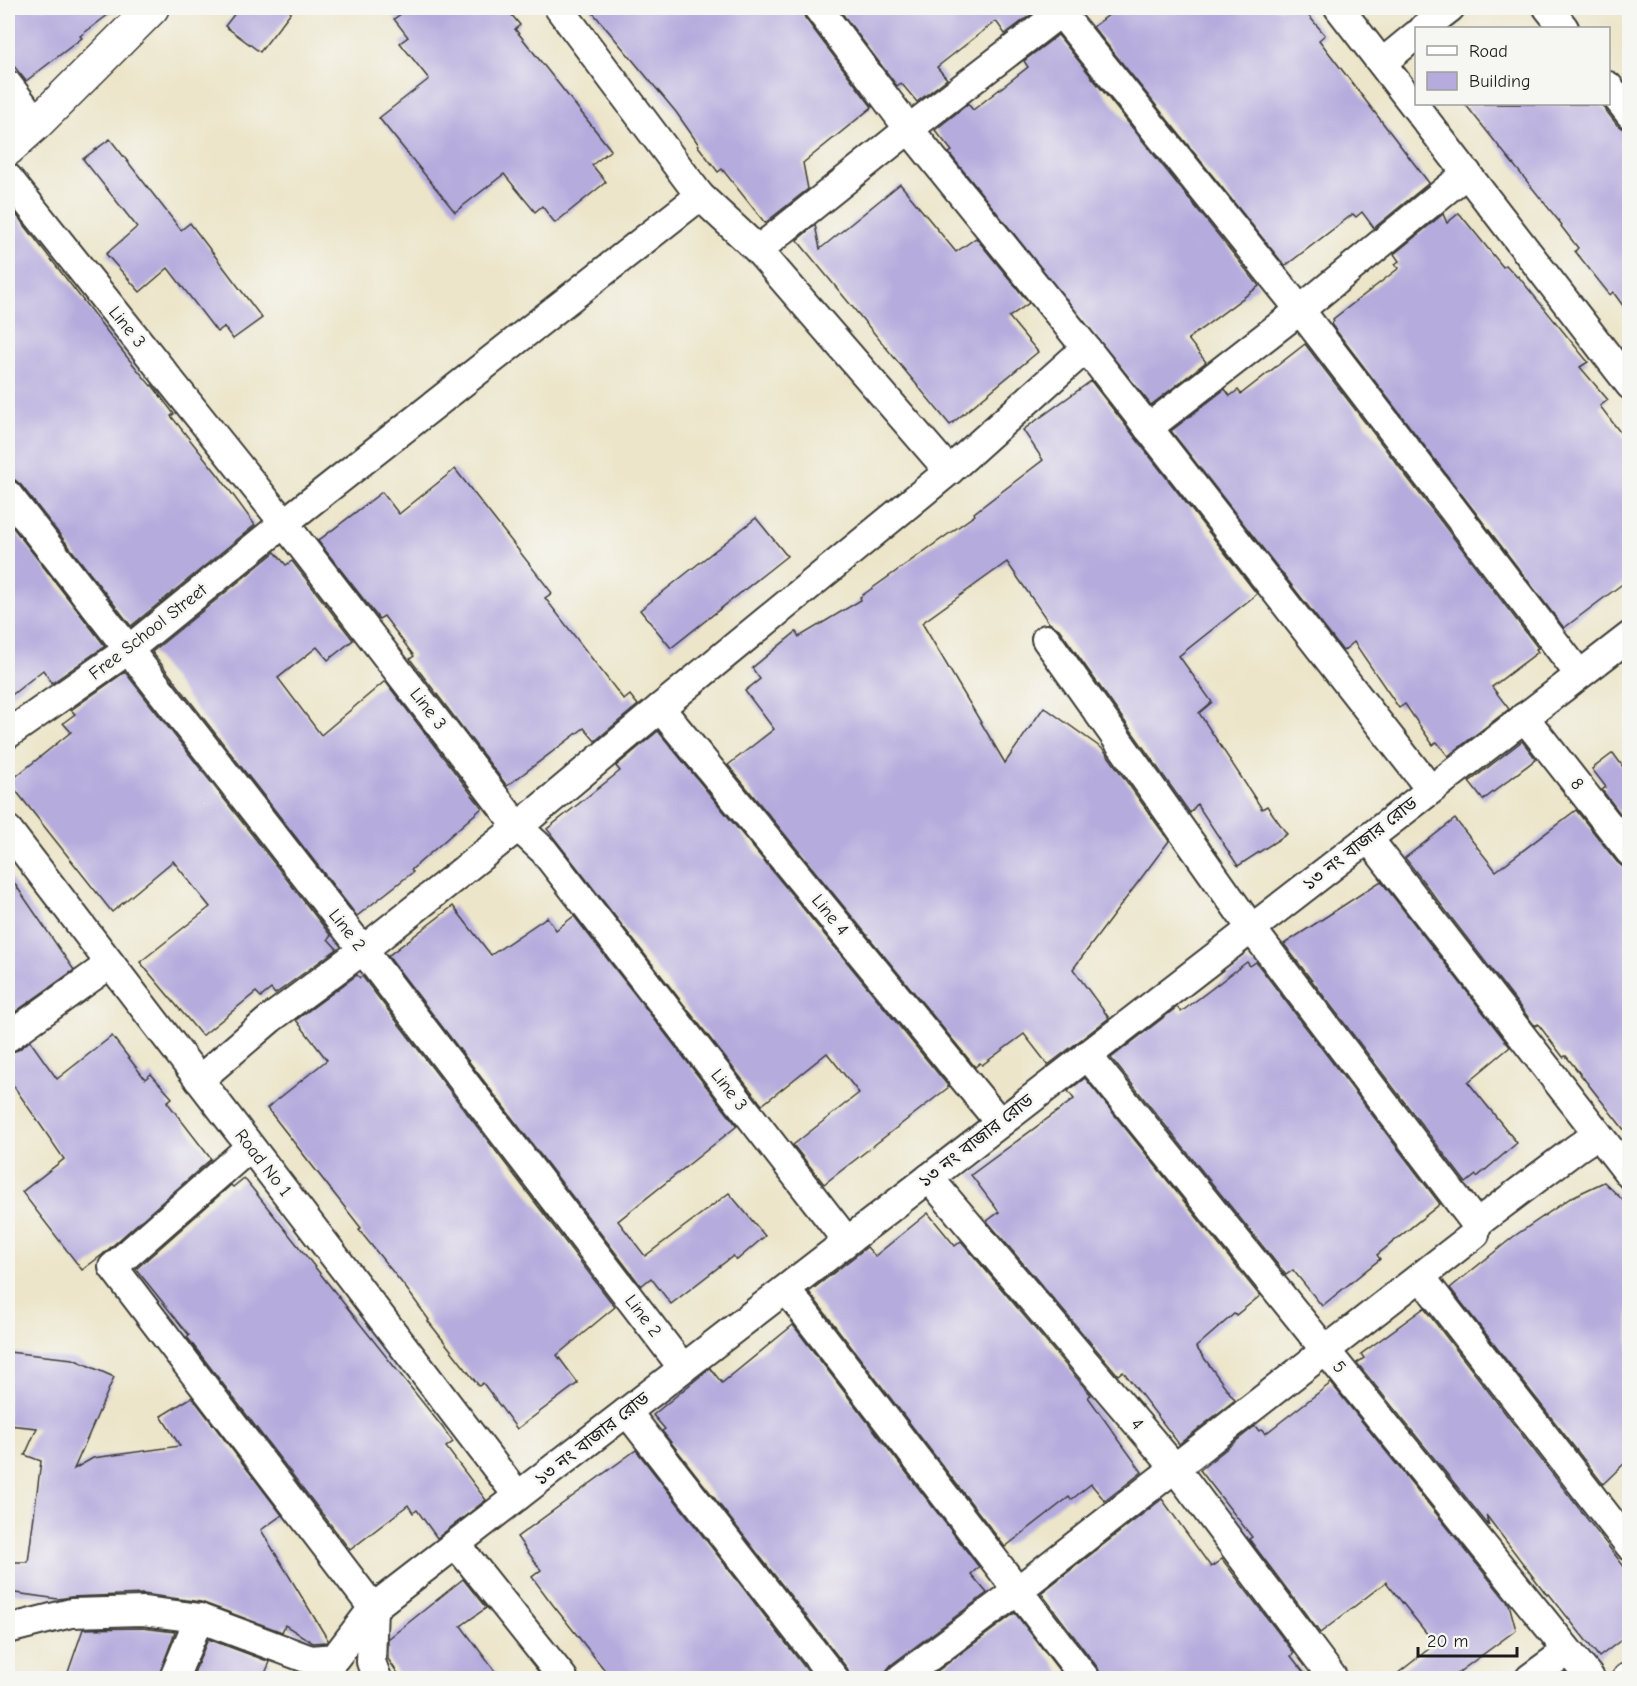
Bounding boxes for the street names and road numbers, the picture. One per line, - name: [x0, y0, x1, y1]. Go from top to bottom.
- street label: Line 3: [104, 302, 150, 352]
- street label: Free School Street: [85, 579, 212, 684]
- street label: Line 3: [405, 684, 451, 734]
- street label: 8: [1566, 774, 1588, 794]
- street label: ১৩ নং বাজার রোড: [1299, 793, 1422, 895]
- street label: Line 4: [807, 890, 853, 940]
- street label: Line 2: [324, 905, 370, 955]
- street label: Line 3: [706, 1065, 752, 1115]
- street label: ১৩ নং বাজার রোড: [915, 1090, 1038, 1192]
- street label: Road No 1: [230, 1125, 296, 1201]
- street label: Line 2: [620, 1291, 666, 1341]
- street label: 5: [1328, 1357, 1350, 1377]
- street label: ১৩ নং বাজার রোড: [531, 1388, 654, 1490]
- street label: 4: [1126, 1414, 1148, 1434]

